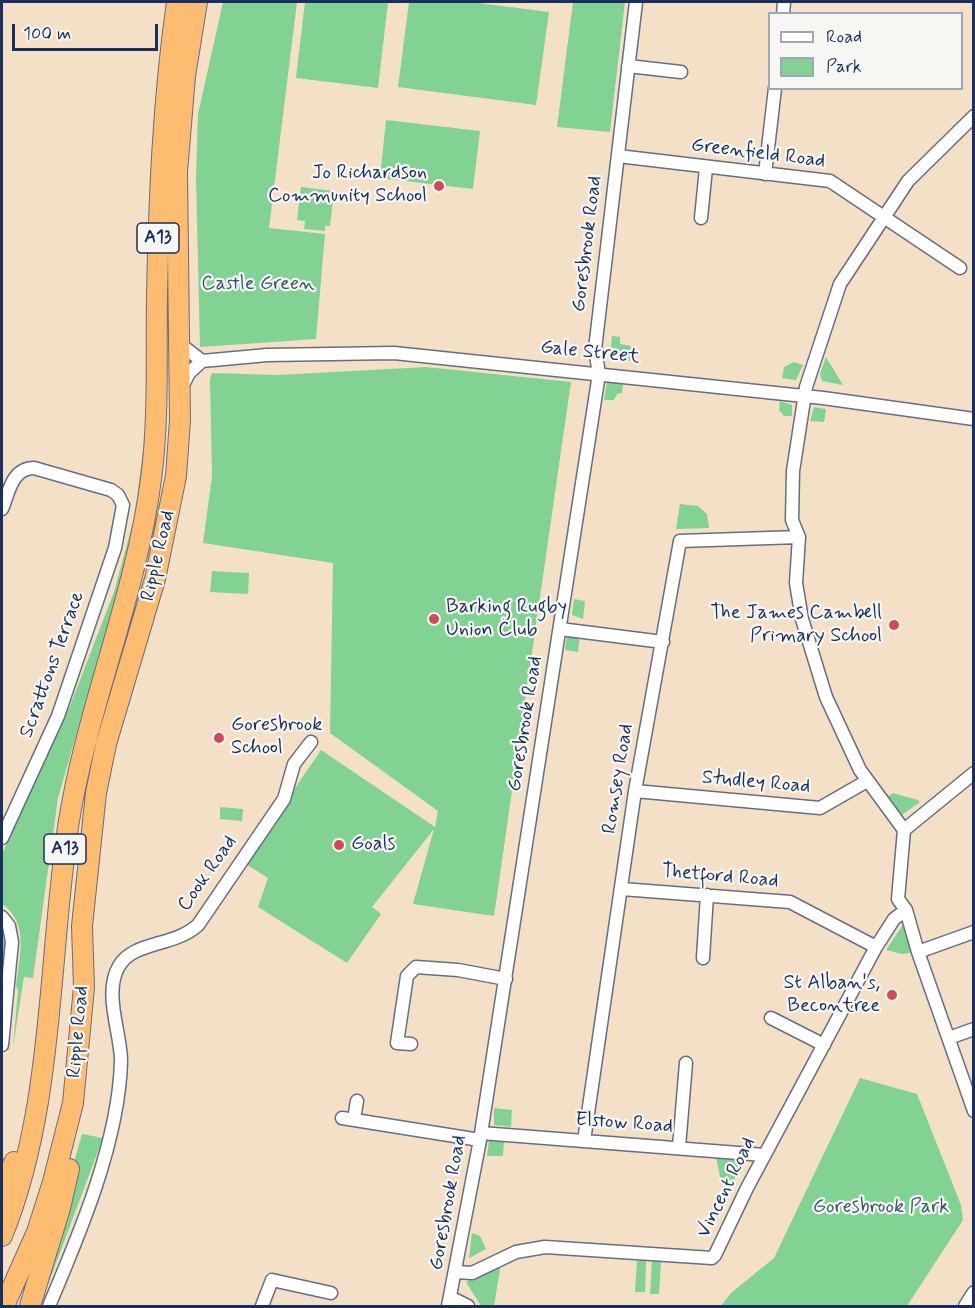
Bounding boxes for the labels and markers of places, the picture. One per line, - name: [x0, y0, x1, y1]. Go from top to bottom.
- place label: Jo Richardson Community School: [268, 162, 427, 209]
- marker: Jo Richardson Community School: [432, 179, 446, 193]
- place label: Barking Rugby Union Club: [446, 596, 567, 643]
- place label: The James Cambell Primary School: [710, 602, 882, 649]
- marker: Barking Rugby Union Club: [427, 612, 441, 626]
- marker: The James Cambell Primary School: [887, 618, 901, 632]
- place label: Goresbrook School: [231, 714, 322, 761]
- marker: Goresbrook School: [212, 731, 226, 745]
- place label: Goals: [351, 833, 395, 857]
- marker: Goals: [332, 838, 346, 852]
- place label: St Alban's, Becontree: [783, 972, 880, 1019]
- marker: St Alban's, Becontree: [885, 988, 899, 1002]

